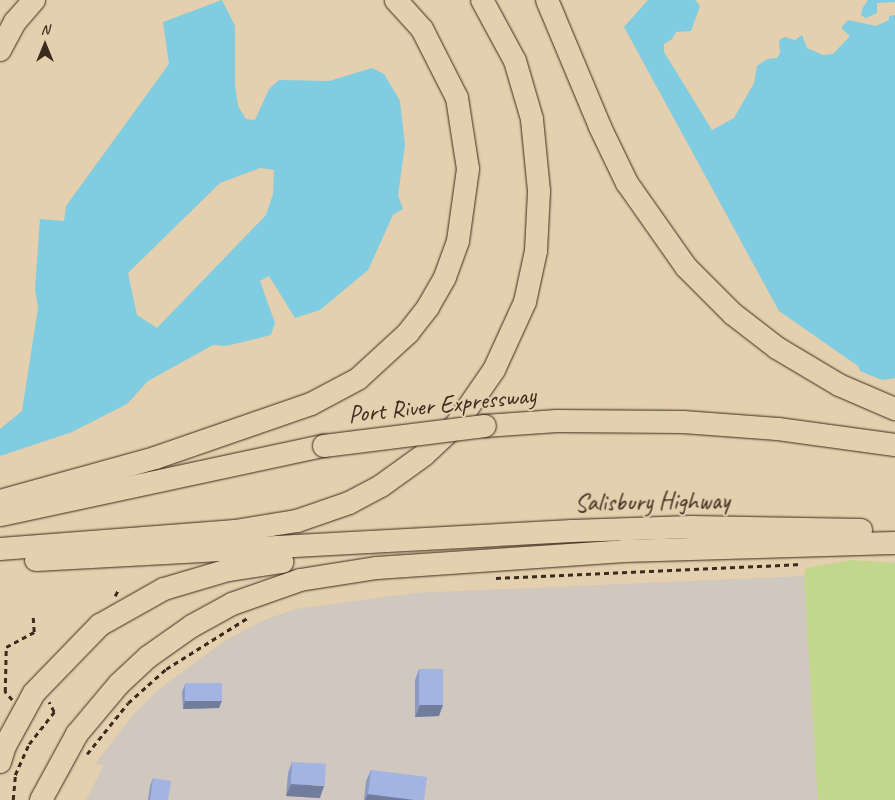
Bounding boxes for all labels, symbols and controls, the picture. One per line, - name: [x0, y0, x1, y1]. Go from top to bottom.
- north arrow: [20, 20, 70, 70]
- text: N: [41, 21, 49, 38]
- street label: Port River Expressway: [346, 380, 538, 430]
- street label: Salisbury Highway: [574, 486, 730, 518]

